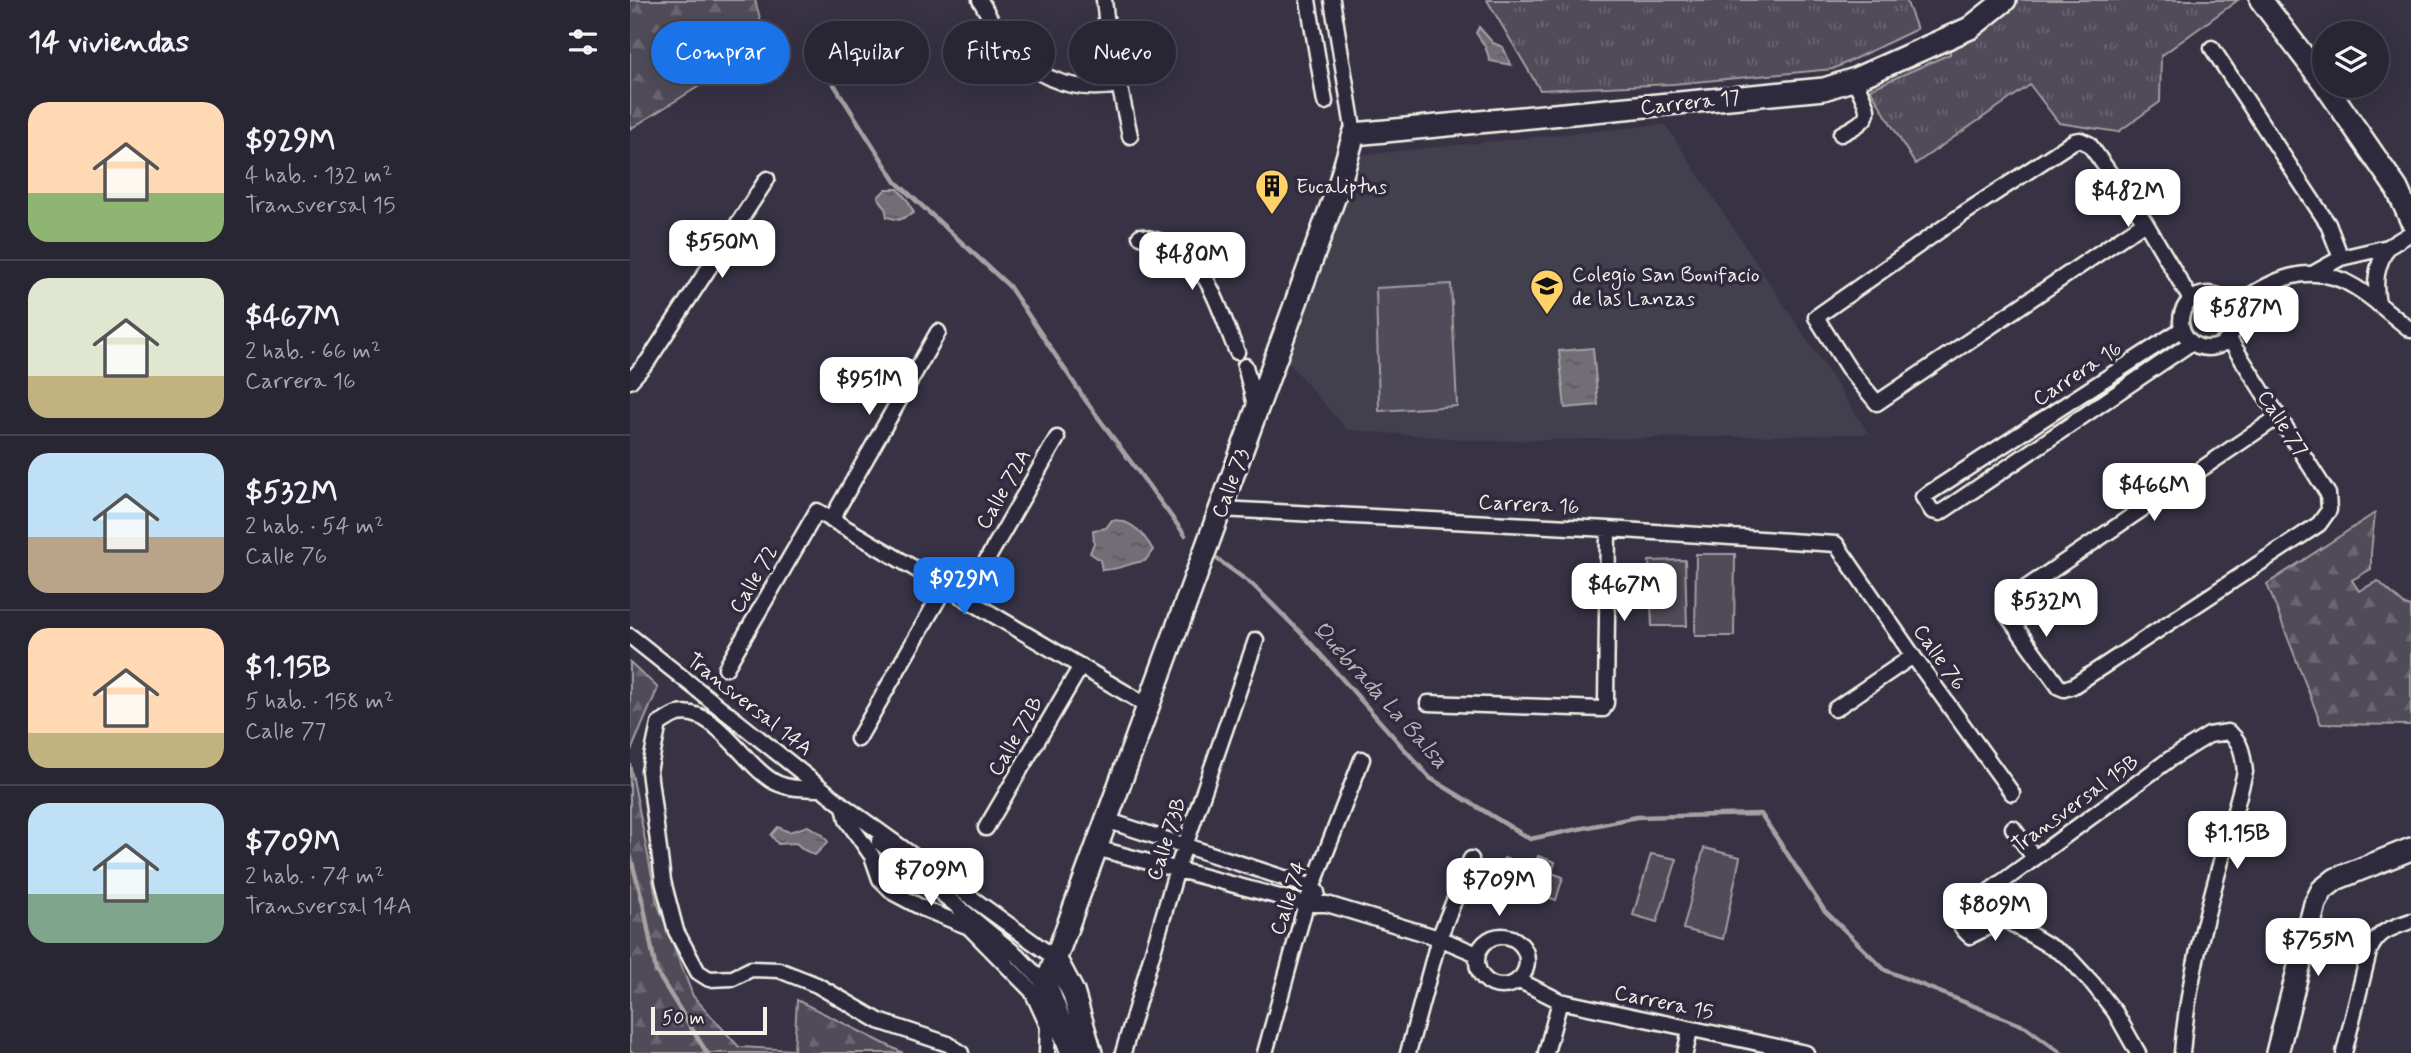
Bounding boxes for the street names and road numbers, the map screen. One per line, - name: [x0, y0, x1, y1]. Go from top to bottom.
- street label: Carrera 17: [1639, 84, 1741, 122]
- street label: Carrera 16: [2027, 335, 2128, 413]
- street label: Calle 77: [2250, 385, 2314, 462]
- street label: Calle 72A: [970, 444, 1038, 535]
- street label: Calle 73: [1205, 444, 1257, 522]
- street label: Carrera 16: [1478, 488, 1580, 522]
- street label: Calle 72: [723, 540, 785, 619]
- street label: Calle 76: [1906, 619, 1972, 696]
- street label: Transversal 14A: [681, 647, 818, 763]
- street label: Calle 72B: [982, 691, 1050, 782]
- street label: Transversal 15B: [2006, 748, 2145, 859]
- street label: Calle 73B: [1140, 794, 1194, 884]
- street label: Calle 74: [1264, 857, 1314, 939]
- street label: Carrera 15: [1612, 979, 1716, 1027]

